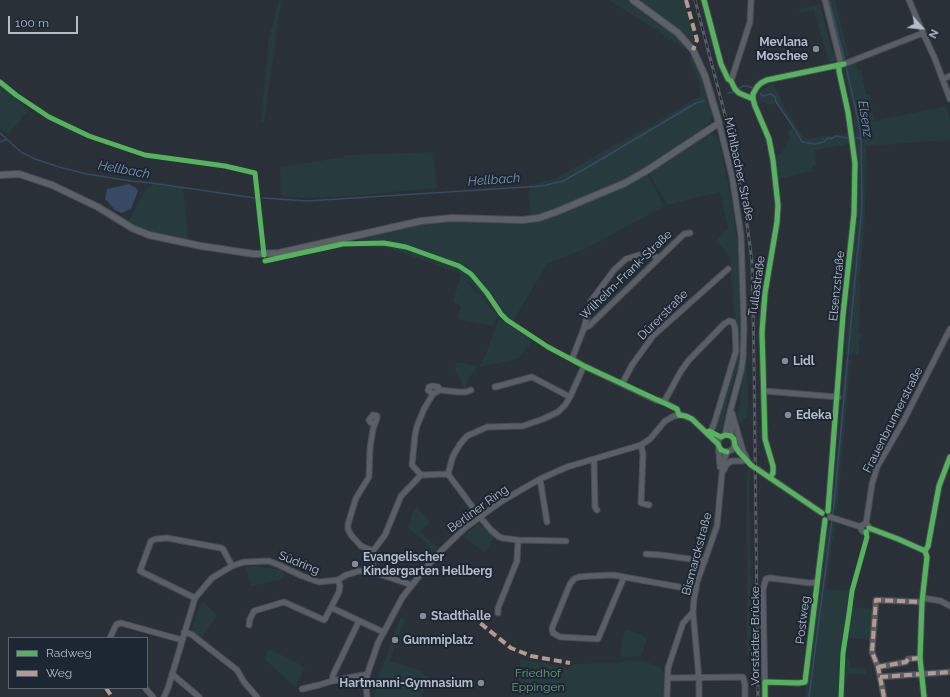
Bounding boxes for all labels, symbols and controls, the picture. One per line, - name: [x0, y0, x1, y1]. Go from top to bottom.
- scale bar: [10, 8, 80, 34]
- north arrow: [902, 8, 942, 48]
- text: 100 m: [15, 16, 49, 30]
- text: N: [925, 27, 941, 40]
- place label: Mevlana Moschee: [756, 35, 808, 63]
- marker: Mevlana Moschee: [811, 44, 821, 54]
- water label: Elsenz: [854, 99, 876, 139]
- street label: Mühlbacher Straße: [721, 116, 757, 222]
- water label: Hellbach: [97, 158, 151, 182]
- water label: Hellbach: [467, 170, 521, 190]
- street label: Wilhelm-Frank-Straße: [577, 227, 675, 323]
- street label: Elsenzstraße: [826, 250, 848, 322]
- street label: Tullastraße: [746, 255, 768, 317]
- street label: Dürerstraße: [635, 287, 691, 343]
- place label: Lidl: [793, 354, 815, 368]
- marker: Lidl: [780, 356, 790, 366]
- street label: Frauenbrunnerstraße: [860, 365, 926, 475]
- place label: Edeka: [796, 408, 832, 422]
- marker: Edeka: [783, 410, 793, 420]
- street label: Berliner Ring: [445, 482, 511, 536]
- street label: Bismarckstraße: [679, 511, 715, 597]
- street label: Südring: [276, 548, 322, 578]
- place label: Evangelischer Kindergarten Hellberg: [363, 550, 492, 578]
- marker: Evangelischer Kindergarten Hellberg: [350, 559, 360, 569]
- street label: Vorstädter Brücke: [748, 586, 762, 686]
- street label: Postweg: [793, 595, 813, 645]
- place label: Stadthalle: [431, 609, 491, 623]
- marker: Stadthalle: [418, 611, 428, 621]
- place label: Gummiplatz: [403, 633, 473, 647]
- marker: Gummiplatz: [390, 635, 400, 645]
- legend: [8, 637, 148, 689]
- text: Radweg: [46, 646, 92, 660]
- text: Weg: [46, 666, 72, 680]
- park label: Friedhof Eppingen: [511, 666, 565, 694]
- place label: Hartmanni-Gymnasium: [339, 676, 473, 690]
- marker: Hartmanni-Gymnasium: [476, 678, 486, 688]

